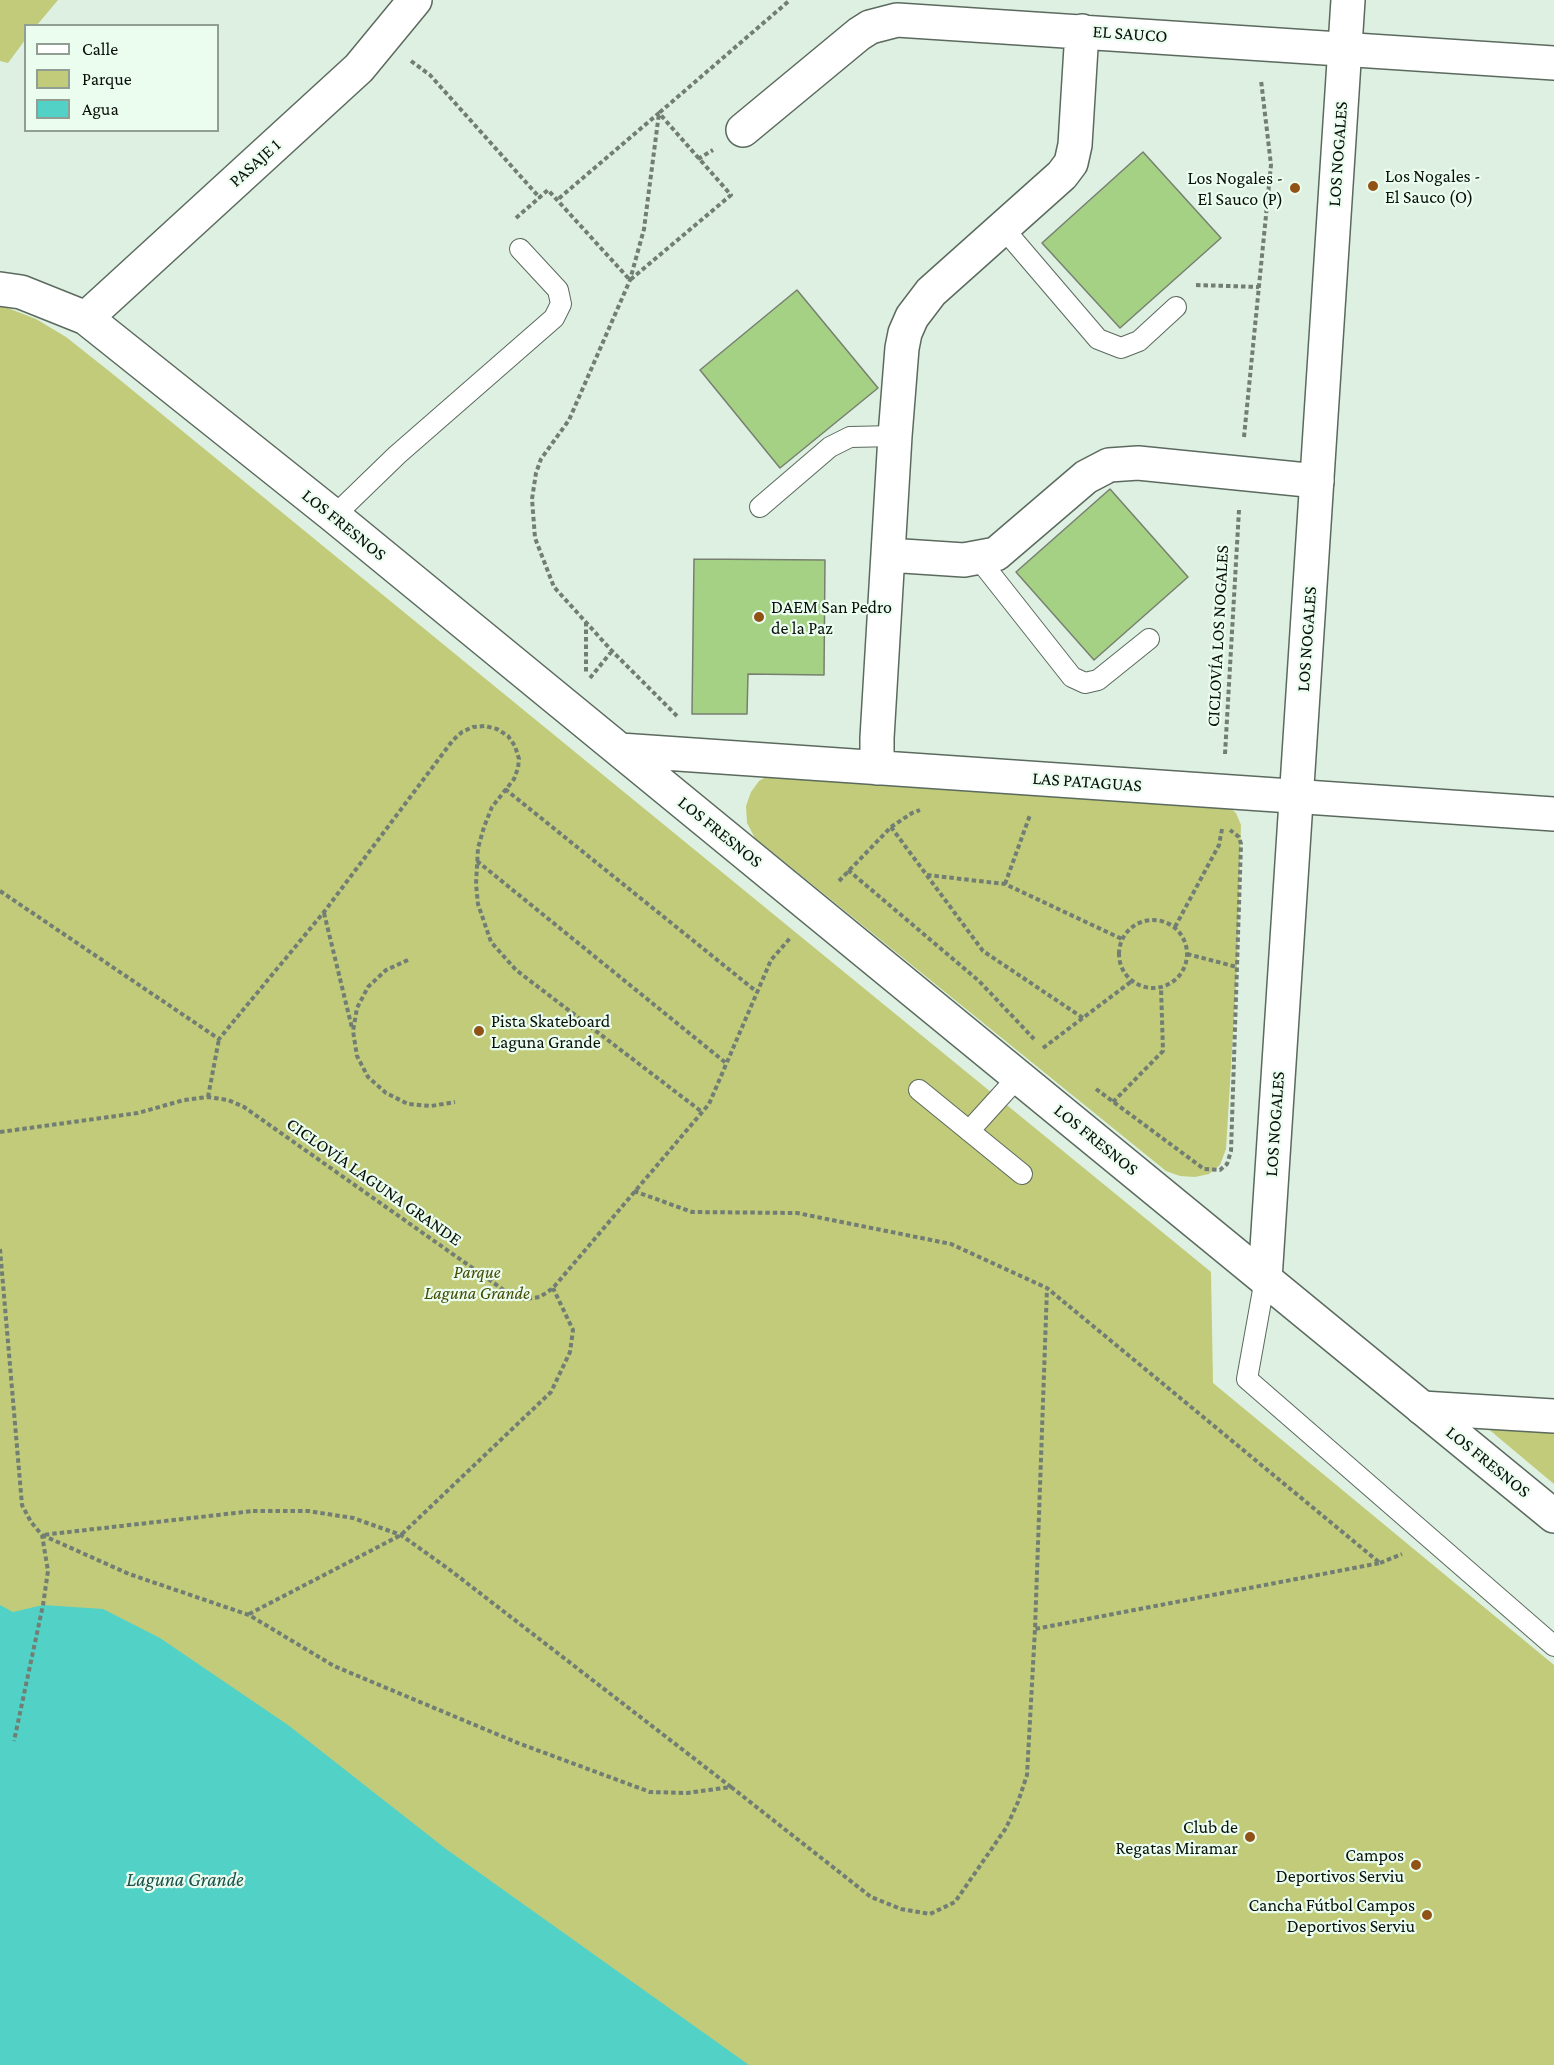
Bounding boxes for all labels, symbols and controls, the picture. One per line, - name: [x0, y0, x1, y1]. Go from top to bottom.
- street label: EL SAUCO: [1092, 21, 1168, 47]
- legend: [24, 24, 219, 132]
- text: Calle: [82, 39, 118, 59]
- text: Parque: [82, 69, 132, 89]
- text: Agua: [82, 99, 119, 119]
- street label: LOS NOGALES: [1324, 101, 1352, 207]
- street label: PASAJE 1: [225, 134, 285, 192]
- place label: Los Nogales - El Sauco (O): [1385, 165, 1481, 207]
- place label: Los Nogales - El Sauco (P): [1187, 167, 1283, 210]
- marker: Los Nogales - El Sauco (O): [1366, 179, 1380, 193]
- marker: Los Nogales - El Sauco (P): [1288, 181, 1302, 195]
- street label: LOS FRESNOS: [298, 484, 390, 566]
- street label: CICLOVÍA LOS NOGALES: [1202, 544, 1234, 728]
- street label: LOS NOGALES: [1293, 586, 1321, 692]
- place label: DAEM San Pedro de la Paz: [771, 596, 892, 638]
- marker: DAEM San Pedro de la Paz: [752, 610, 766, 624]
- street label: LAS PATAGUAS: [1032, 767, 1142, 797]
- street label: LOS FRESNOS: [674, 791, 766, 873]
- place label: Pista Skateboard Laguna Grande: [491, 1010, 610, 1052]
- marker: Pista Skateboard Laguna Grande: [472, 1024, 486, 1038]
- street label: LOS NOGALES: [1261, 1071, 1289, 1177]
- street label: LOS FRESNOS: [1050, 1099, 1142, 1181]
- street label: CICLOVÍA LAGUNA GRANDE: [282, 1113, 466, 1251]
- park label: Parque Laguna Grande: [424, 1261, 530, 1304]
- street label: LOS FRESNOS: [1442, 1421, 1534, 1503]
- place label: Club de Regatas Miramar: [1116, 1816, 1238, 1858]
- marker: Club de Regatas Miramar: [1243, 1830, 1257, 1844]
- place label: Campos Deportivos Serviu: [1276, 1844, 1404, 1886]
- marker: Campos Deportivos Serviu: [1409, 1858, 1423, 1872]
- water label: Laguna Grande: [126, 1868, 244, 1892]
- place label: Cancha Fútbol Campos Deportivos Serviu: [1249, 1894, 1415, 1936]
- marker: Cancha Fútbol Campos Deportivos Serviu: [1420, 1908, 1434, 1922]

